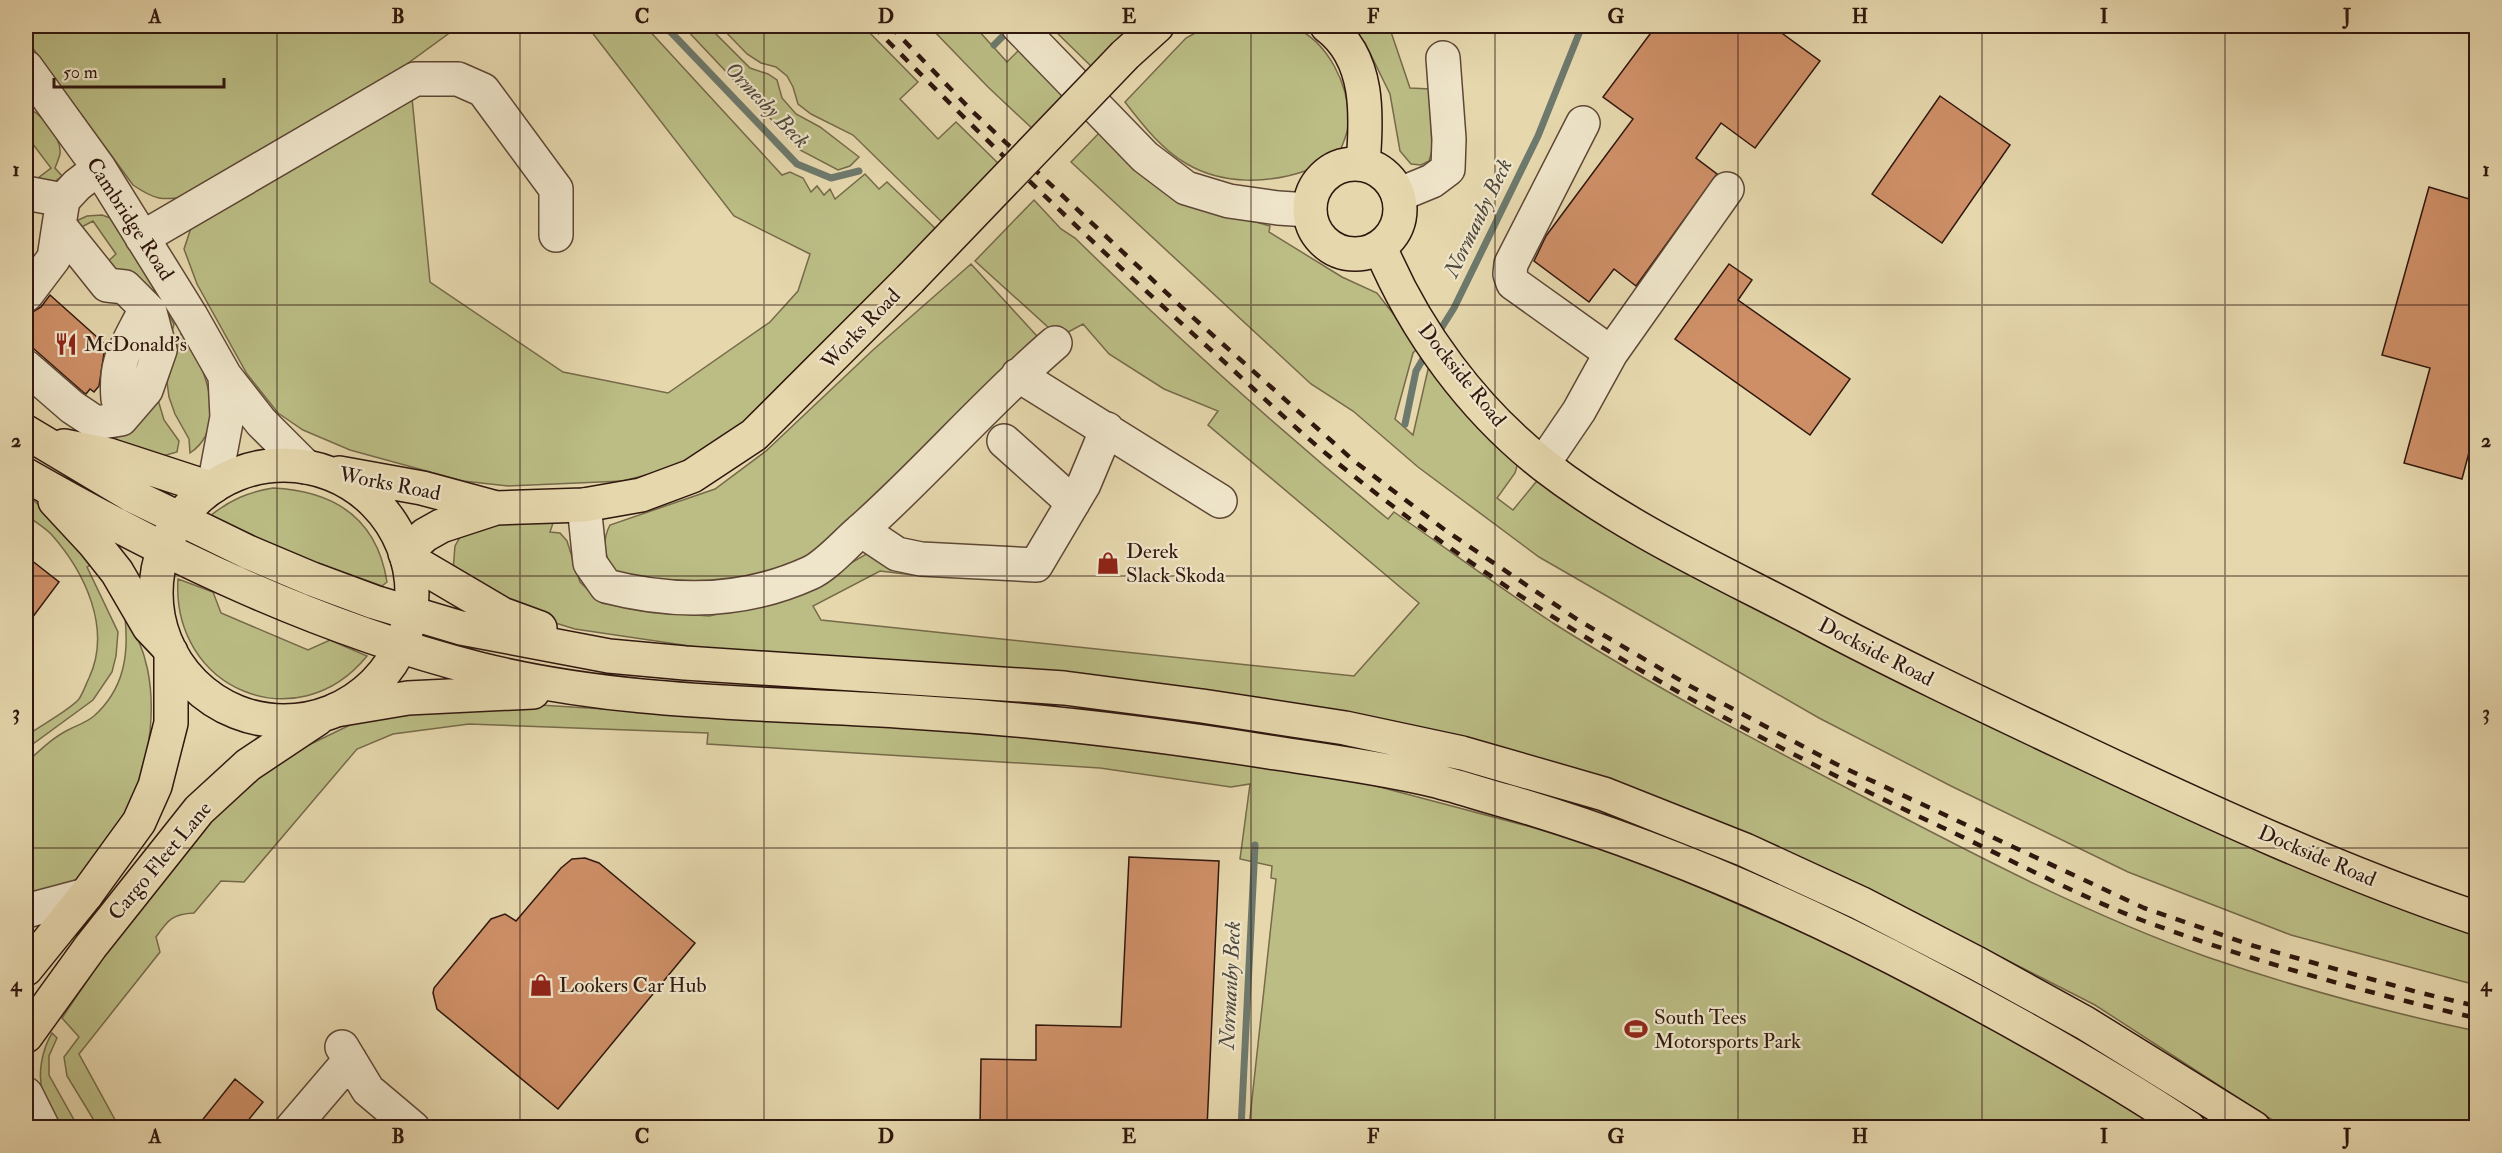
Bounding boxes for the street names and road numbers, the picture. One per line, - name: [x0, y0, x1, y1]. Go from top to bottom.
- street label: Cambridge Road: [80, 152, 180, 286]
- street label: Works Road: [815, 282, 907, 376]
- street label: Dockside Road: [1412, 318, 1512, 433]
- street label: Works Road: [336, 461, 444, 507]
- street label: Dockside Road: [1814, 611, 1939, 693]
- street label: Cargo Fleet Lane: [102, 796, 218, 926]
- street label: Dockside Road: [2254, 819, 2381, 893]

